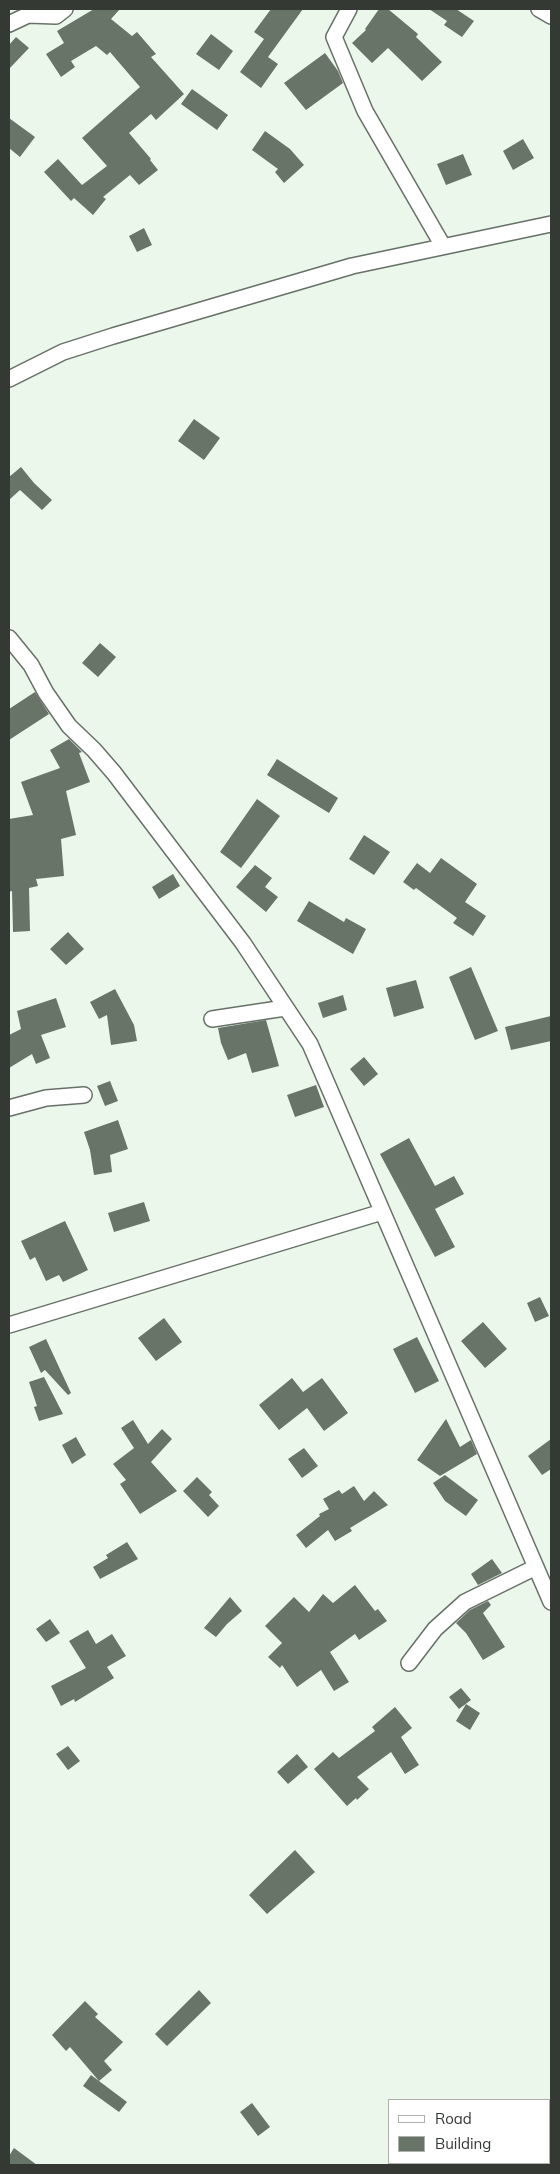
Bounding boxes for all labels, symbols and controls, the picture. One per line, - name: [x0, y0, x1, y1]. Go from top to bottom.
- legend: [388, 2099, 550, 2164]
- text: Road: [435, 2109, 472, 2128]
- text: Building: [435, 2134, 491, 2153]

